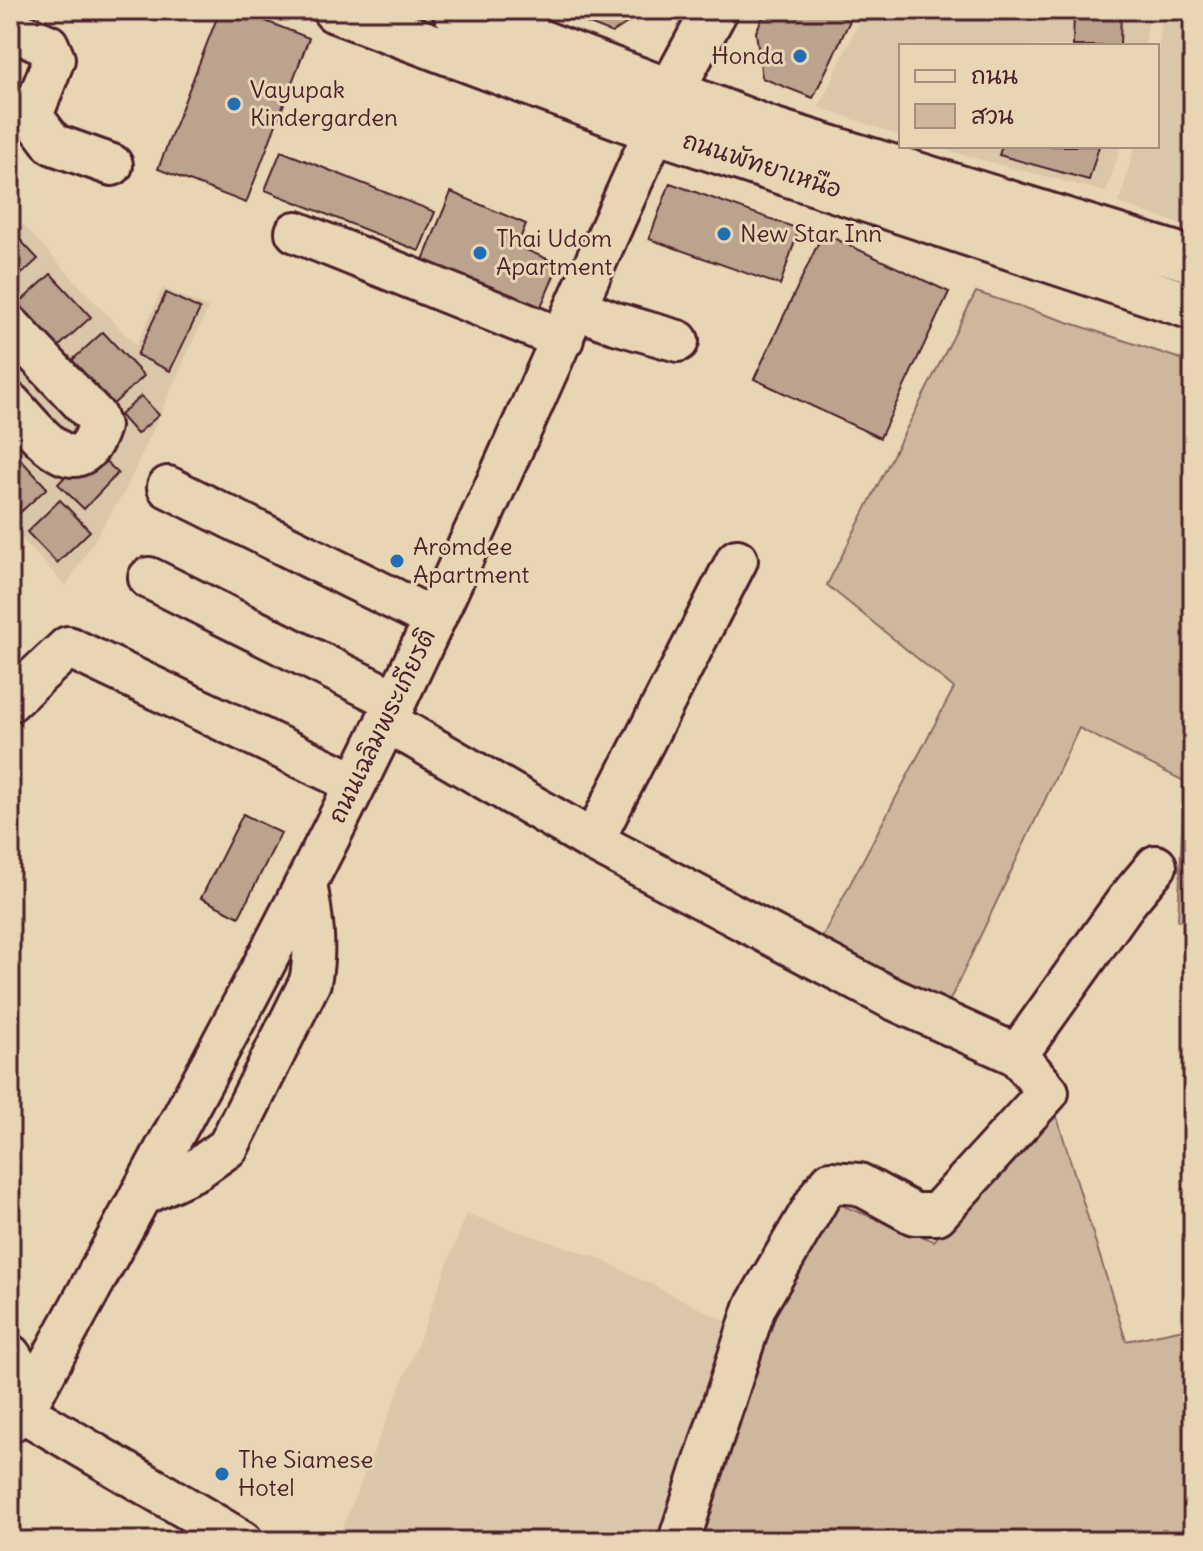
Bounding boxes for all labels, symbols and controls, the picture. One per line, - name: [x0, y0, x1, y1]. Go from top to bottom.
- place label: Honda: [712, 40, 784, 70]
- legend: [899, 44, 1159, 148]
- marker: Honda: [791, 47, 809, 65]
- text: ถนน: [971, 60, 1018, 90]
- place label: Vayupak Kindergarden: [250, 74, 398, 132]
- marker: Vayupak Kindergarden: [225, 95, 243, 113]
- text: สวน: [971, 100, 1014, 130]
- street label: ถนนพัทยาเหนือ: [679, 124, 846, 204]
- place label: New Star Inn: [740, 218, 882, 248]
- place label: Thai Udom Apartment: [496, 223, 612, 281]
- marker: New Star Inn: [715, 225, 733, 243]
- marker: Thai Udom Apartment: [471, 244, 489, 262]
- place label: Aromdee Apartment: [413, 531, 529, 589]
- marker: Aromdee Apartment: [388, 552, 406, 570]
- street label: ถนนเฉลิมพระเกียรติ: [321, 623, 441, 828]
- place label: The Siamese Hotel: [238, 1444, 373, 1502]
- marker: The Siamese Hotel: [213, 1465, 231, 1483]

